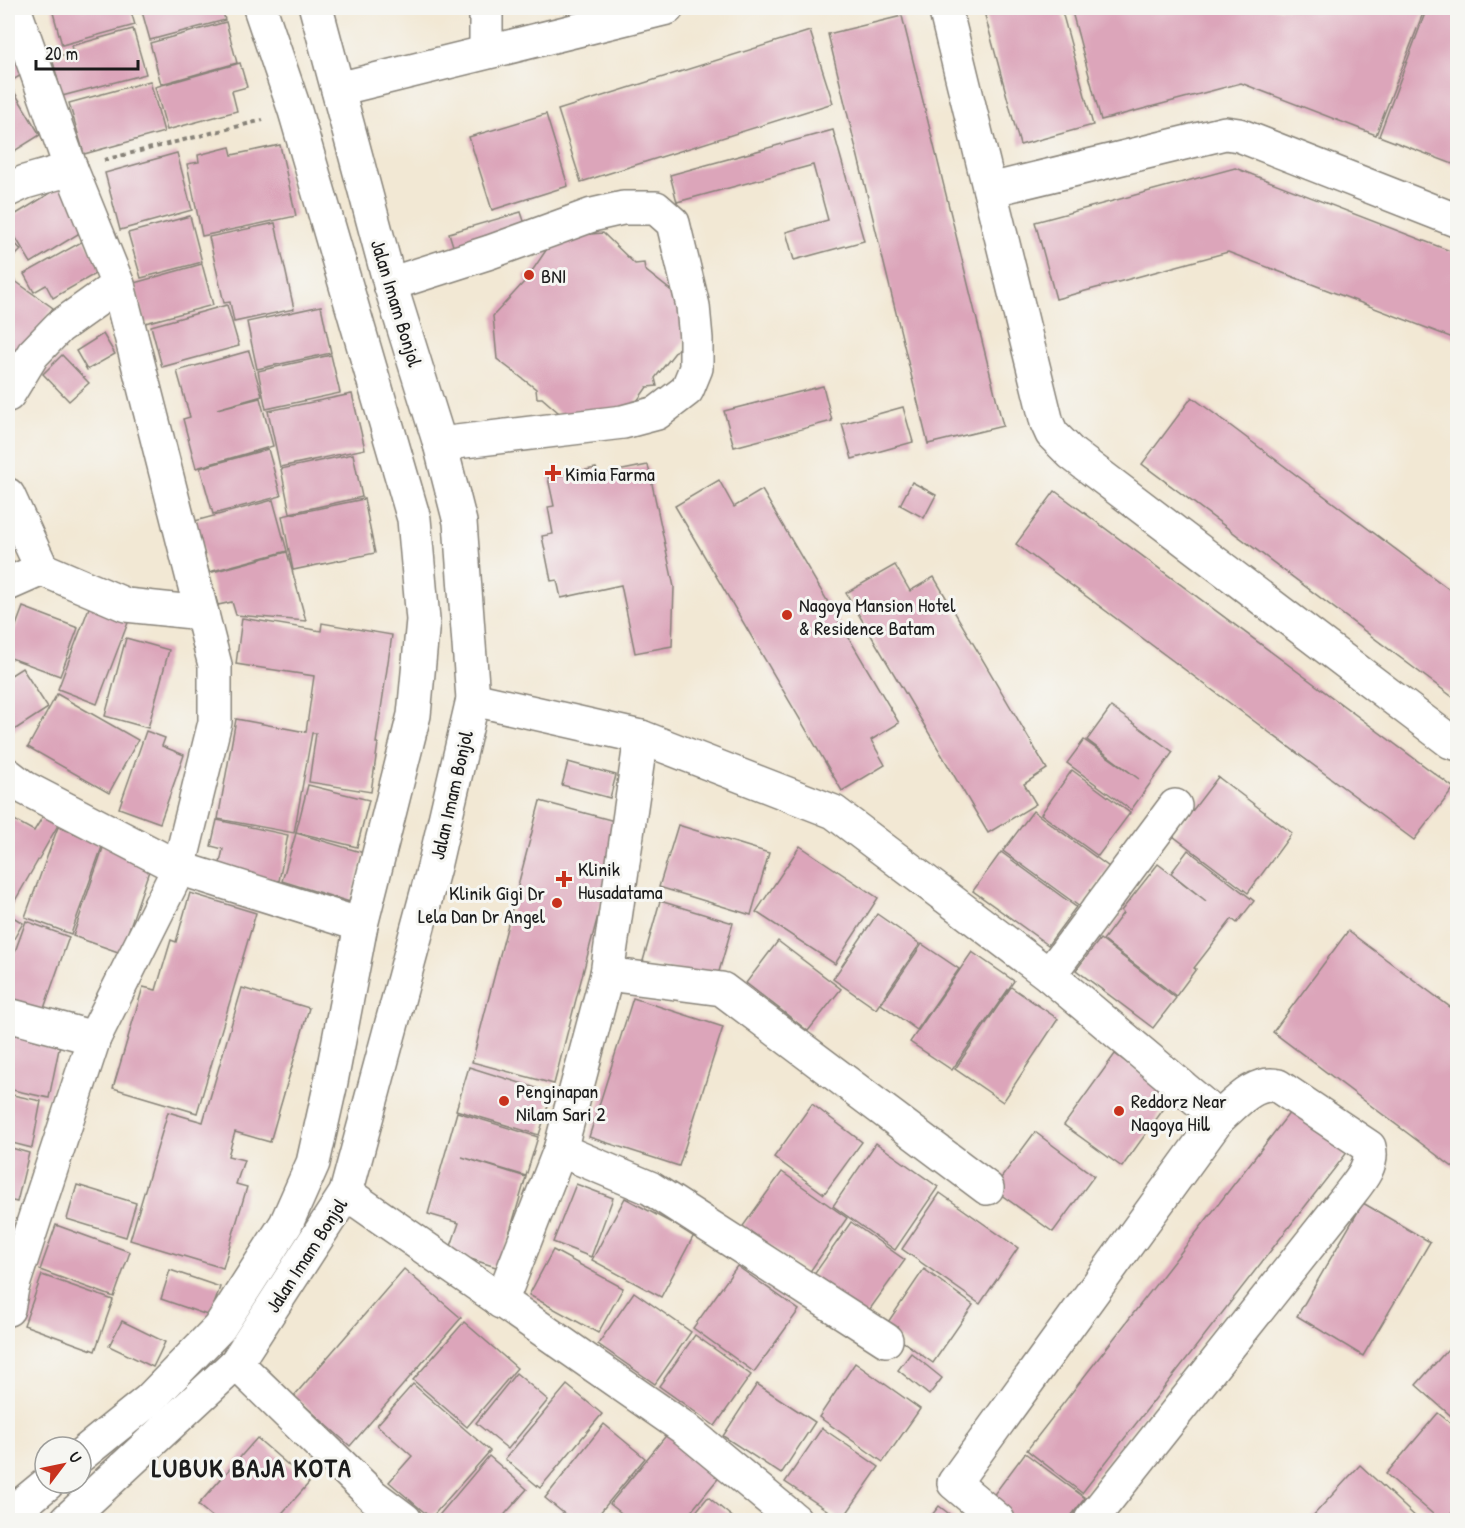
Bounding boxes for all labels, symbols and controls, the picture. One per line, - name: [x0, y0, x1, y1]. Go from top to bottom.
- scale bar: [36, 33, 138, 71]
- text: 20 m: [45, 41, 78, 66]
- street label: Jalan Imam Bonjol: [365, 236, 429, 371]
- place label: BNI: [541, 262, 566, 289]
- marker: BNI: [522, 268, 536, 282]
- place label: Kimia Farma: [565, 460, 655, 487]
- marker: Kimia Farma: [546, 466, 560, 480]
- place label: Nagoya Mansion Hotel & Residence Batam: [799, 591, 956, 641]
- marker: Nagoya Mansion Hotel & Residence Batam: [780, 608, 794, 622]
- street label: Jalan Imam Bonjol: [423, 727, 479, 862]
- place label: Klinik Husadatama: [578, 855, 663, 905]
- marker: Klinik Husadatama: [555, 870, 573, 888]
- place label: Klinik Gigi Dr Lela Dan Dr Angel: [418, 879, 546, 929]
- marker: Klinik Gigi Dr Lela Dan Dr Angel: [550, 896, 564, 910]
- place label: Penginapan Nilam Sari 2: [516, 1077, 606, 1127]
- place label: Reddorz Near Nagoya Hill: [1131, 1087, 1227, 1137]
- marker: Penginapan Nilam Sari 2: [497, 1094, 511, 1108]
- marker: Reddorz Near Nagoya Hill: [1112, 1104, 1126, 1118]
- street label: Jalan Imam Bonjol: [259, 1192, 354, 1318]
- north arrow: [33, 1435, 93, 1495]
- text: U: [64, 1447, 87, 1467]
- district label: LUBUK BAJA KOTA: [152, 1450, 352, 1485]

